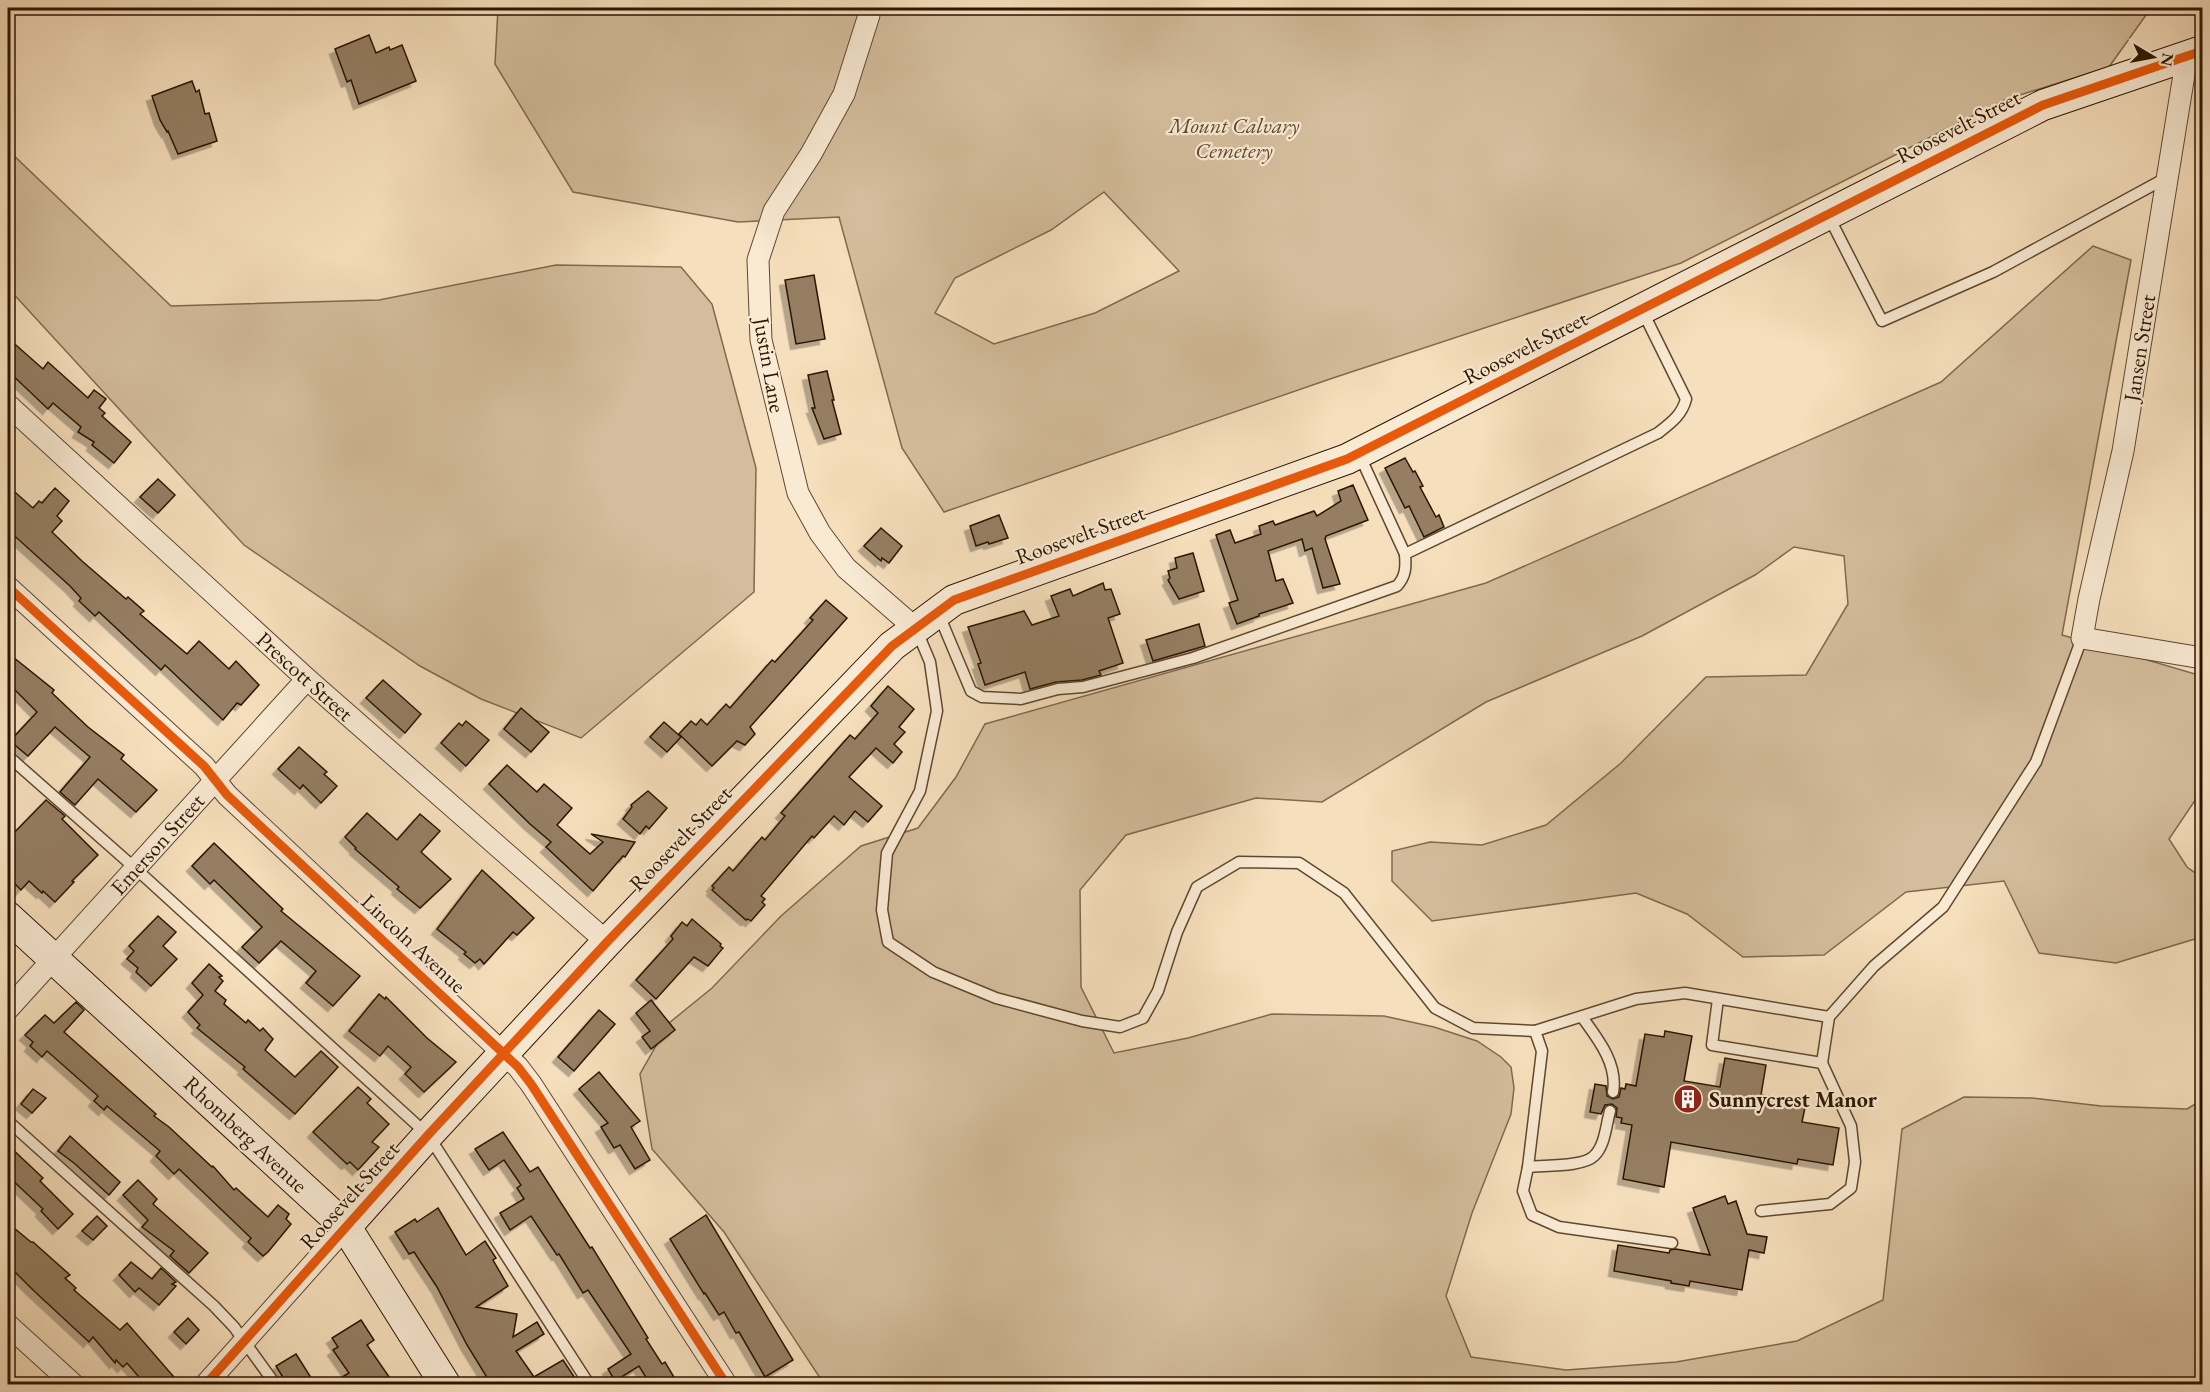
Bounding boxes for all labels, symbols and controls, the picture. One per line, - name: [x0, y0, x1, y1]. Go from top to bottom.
- north arrow: [2123, 27, 2183, 87]
- text: N: [2156, 51, 2179, 68]
- street label: Roosevelt Street: [1891, 83, 2025, 170]
- park label: Mount Calvary Cemetery: [1167, 111, 1299, 165]
- street label: Jansen Street: [2116, 292, 2162, 406]
- street label: Roosevelt Street: [1458, 304, 1592, 391]
- street label: Justin Lane: [747, 313, 792, 415]
- street label: Roosevelt Street: [1011, 498, 1149, 571]
- street label: Prescott Street: [250, 625, 359, 728]
- street label: Roosevelt Street: [623, 779, 738, 897]
- street label: Emerson Street: [104, 787, 211, 902]
- street label: Lincoln Avenue: [355, 887, 473, 1000]
- street label: Rhomberg Avenue: [177, 1069, 314, 1200]
- building icon: Sunnycrest Manor: [1672, 1083, 1704, 1115]
- place label: Sunnycrest Manor: [1709, 1085, 1878, 1114]
- street label: Roosevelt Street: [293, 1135, 406, 1255]

